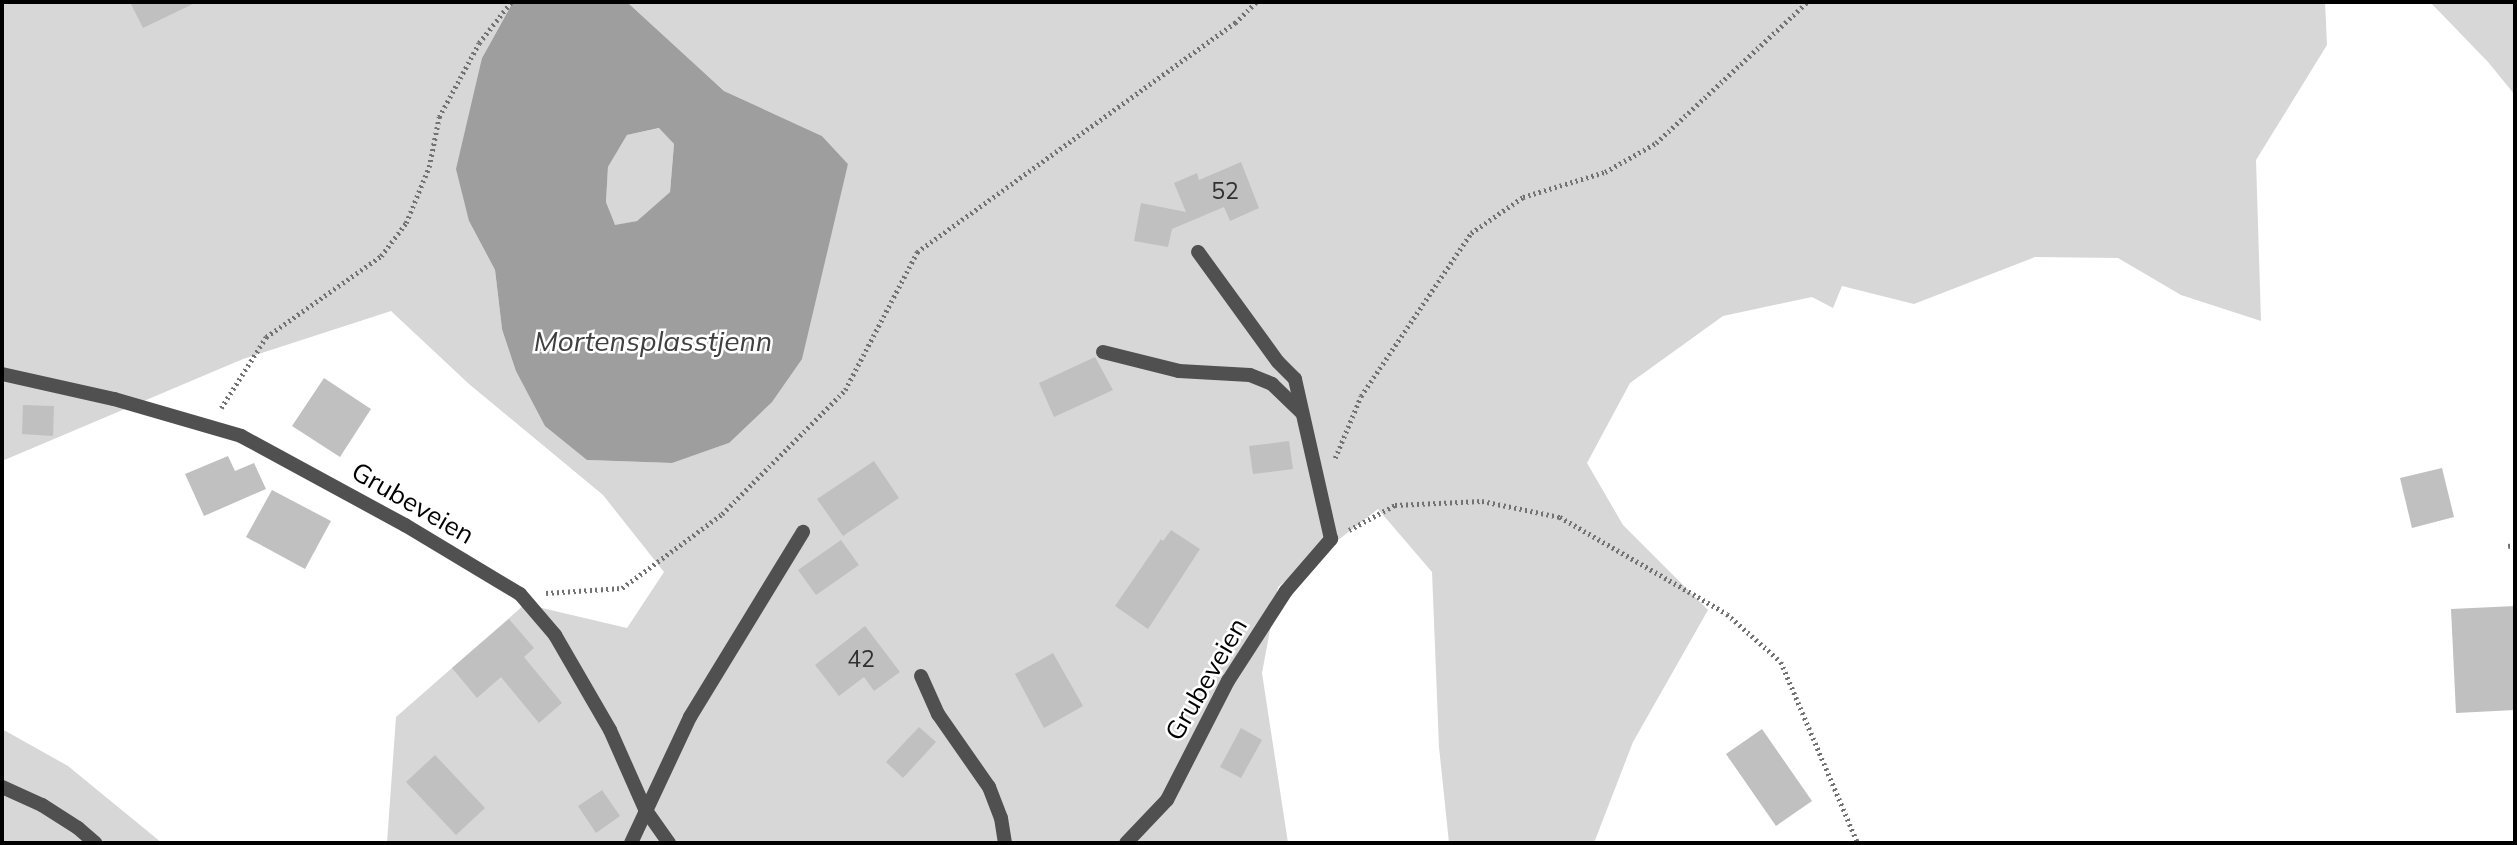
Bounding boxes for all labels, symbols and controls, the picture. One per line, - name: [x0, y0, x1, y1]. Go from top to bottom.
- house number: 52: [1211, 177, 1239, 205]
- water label: Mortensplasstjenn: [534, 324, 772, 358]
- street label: Grubeveien: [346, 455, 480, 551]
- street label: Grubeveien: [1158, 612, 1254, 746]
- house number: 42: [847, 645, 875, 673]

